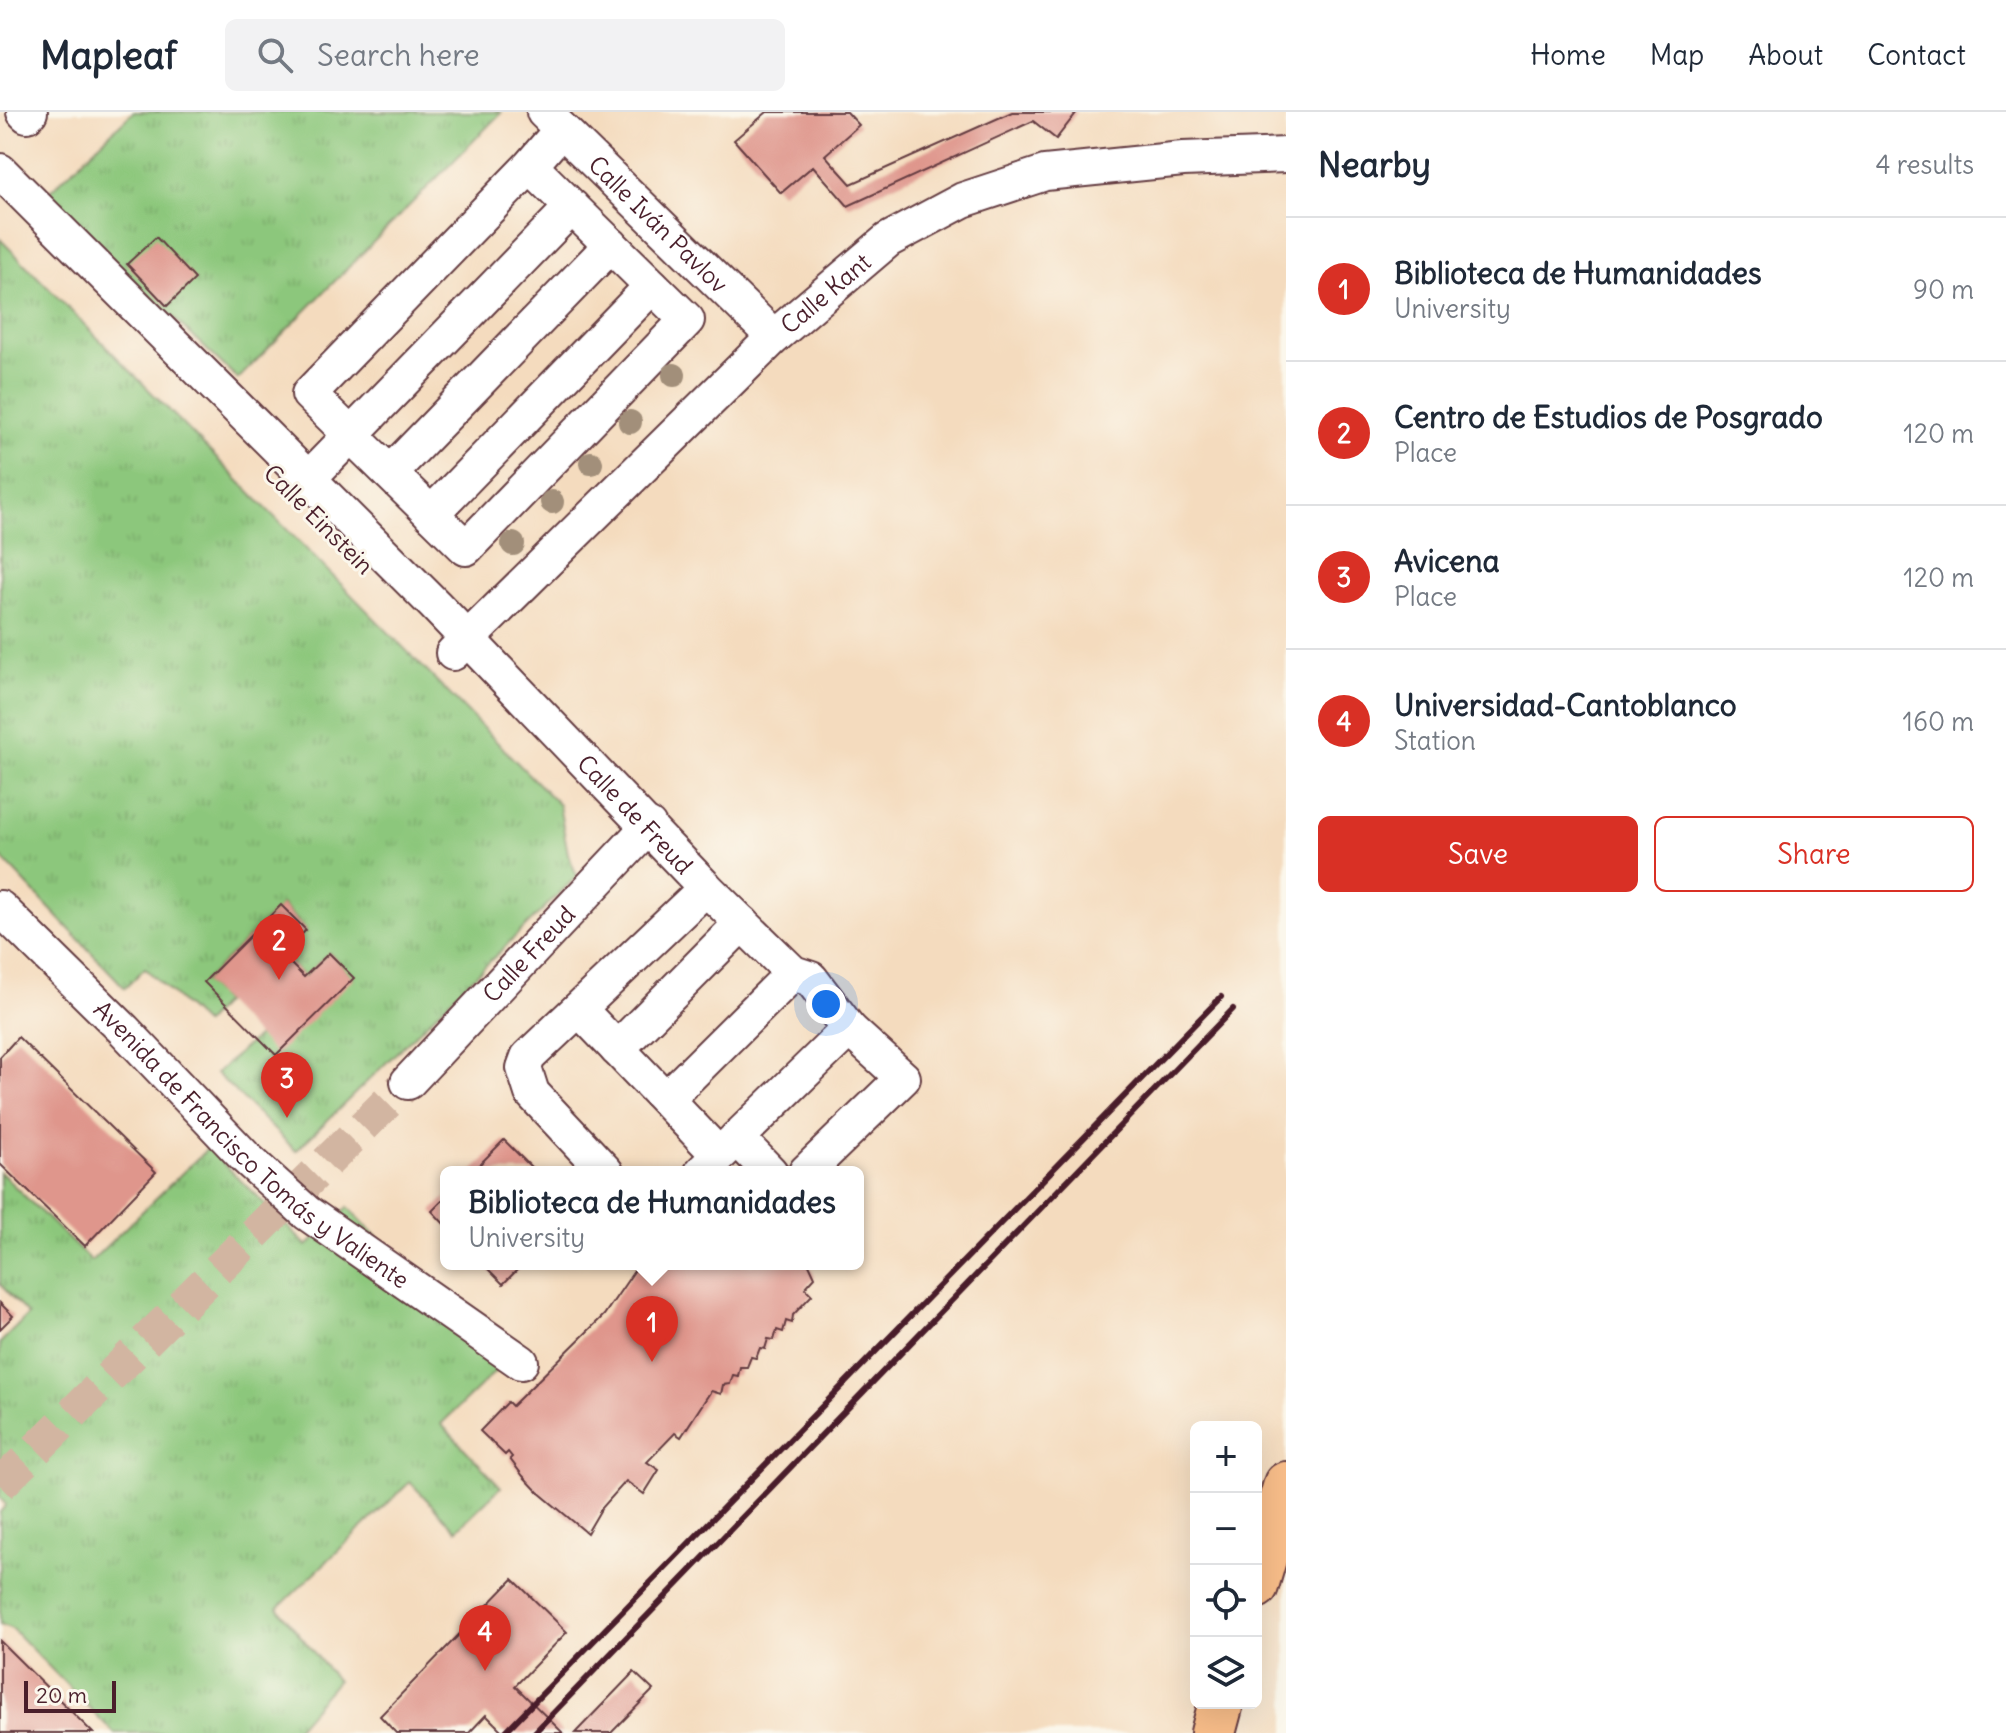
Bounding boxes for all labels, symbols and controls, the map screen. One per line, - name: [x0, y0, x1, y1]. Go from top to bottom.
- search box: [225, 19, 785, 91]
- text: Mapleaf: [40, 32, 177, 79]
- icon: search: [253, 33, 297, 77]
- text: Search here: [317, 36, 480, 74]
- text: Home: [1530, 37, 1606, 73]
- text: Map: [1650, 37, 1704, 73]
- text: About: [1748, 37, 1823, 73]
- text: Contact: [1867, 37, 1966, 73]
- text: Nearby: [1318, 143, 1431, 186]
- text: 4 results: [1876, 148, 1974, 181]
- street label: Calle Iván Pavlov: [582, 149, 735, 299]
- street label: Calle Kant: [774, 246, 877, 340]
- text: Biblioteca de Humanidades: [1394, 254, 1762, 292]
- text: 1: [1339, 273, 1349, 306]
- text: 90 m: [1913, 273, 1974, 306]
- text: University: [1394, 292, 1511, 325]
- text: Centro de Estudios de Posgrado: [1394, 398, 1823, 436]
- text: 2: [1337, 417, 1351, 450]
- text: 120 m: [1903, 417, 1974, 450]
- text: Place: [1394, 436, 1457, 469]
- street label: Calle Einstein: [258, 458, 380, 580]
- text: Avicena: [1394, 542, 1500, 580]
- text: 3: [1337, 561, 1351, 594]
- text: 120 m: [1903, 561, 1974, 594]
- text: Place: [1394, 580, 1457, 613]
- text: Universidad-Cantoblanco: [1394, 686, 1737, 724]
- text: 4: [1336, 705, 1352, 738]
- text: 160 m: [1903, 705, 1974, 738]
- text: Station: [1394, 724, 1476, 757]
- street label: Calle de Freud: [571, 748, 699, 880]
- button: Save: [1318, 816, 1638, 892]
- button: Share: [1654, 816, 1974, 892]
- street label: Calle Freud: [476, 899, 581, 1008]
- pin: 2: [253, 914, 305, 980]
- your location: [806, 984, 846, 1024]
- street label: Avenida de Francisco Tomás y Valiente: [88, 994, 415, 1295]
- pin: 3: [261, 1052, 313, 1118]
- popup: [440, 1166, 864, 1270]
- text: Biblioteca de Humanidades: [468, 1183, 836, 1221]
- text: University: [468, 1221, 585, 1254]
- pin: 1: [626, 1296, 678, 1362]
- map controls: [1190, 1421, 1262, 1709]
- button: +: [1190, 1421, 1262, 1493]
- button: −: [1190, 1493, 1262, 1565]
- button: locate: [1190, 1565, 1262, 1637]
- pin: 4: [459, 1605, 511, 1671]
- button: layers: [1190, 1637, 1262, 1709]
- scale bar: [24, 1677, 116, 1713]
- text: 20 m: [36, 1681, 87, 1709]

